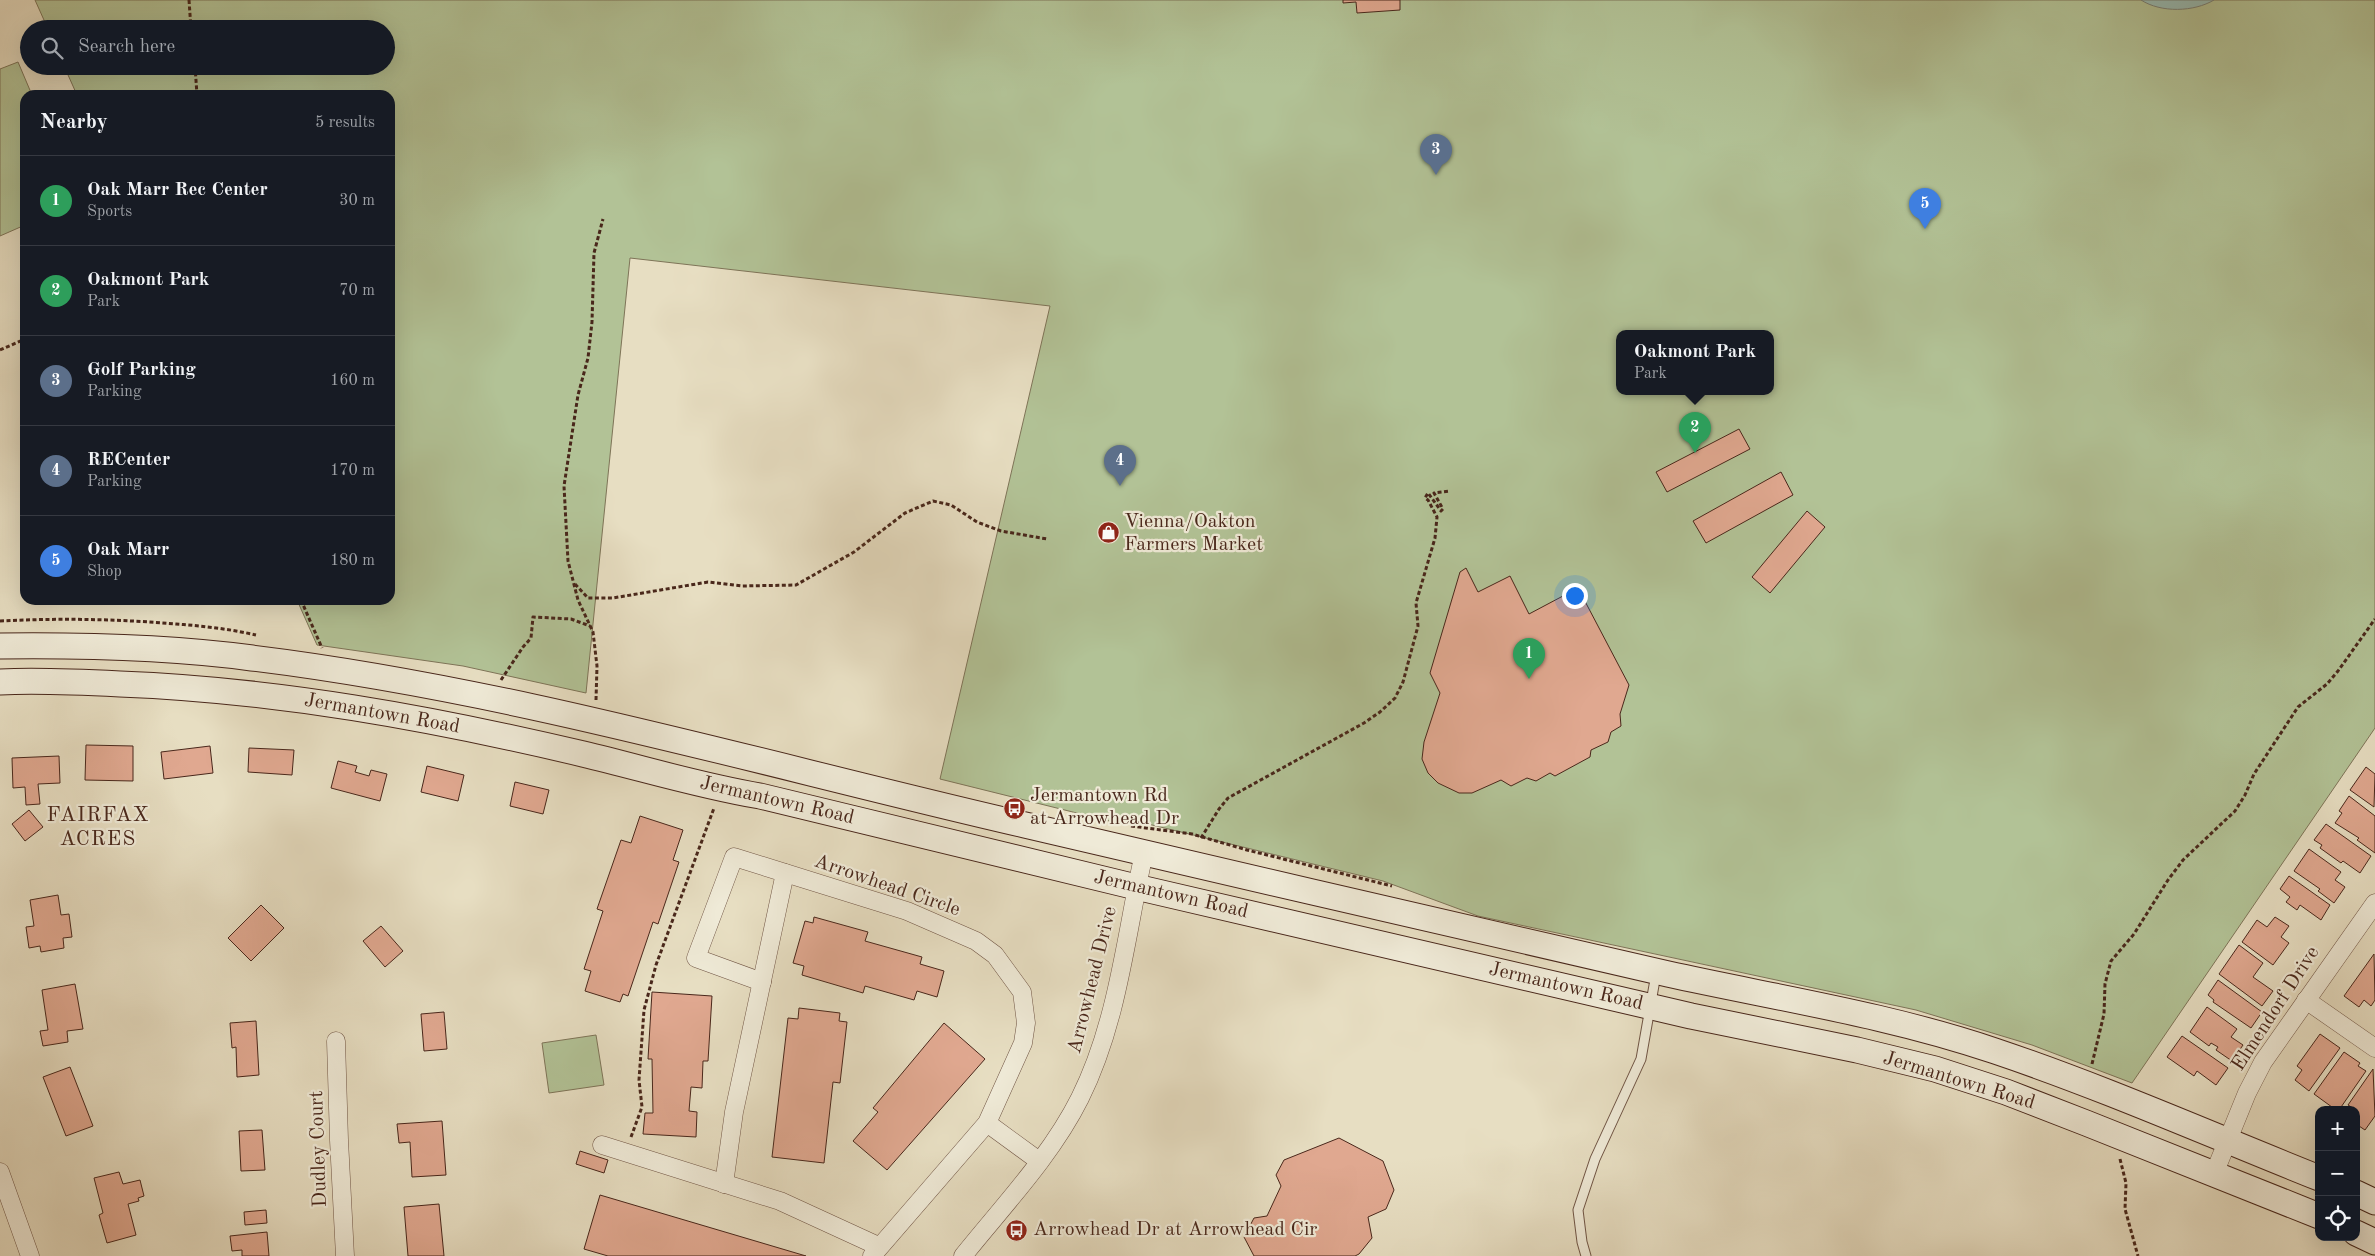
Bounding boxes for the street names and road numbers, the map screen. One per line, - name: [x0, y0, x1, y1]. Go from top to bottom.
- street label: Jermantown Road: [303, 690, 461, 738]
- street label: Jermantown Road: [698, 774, 856, 828]
- street label: Arrowhead Circle: [811, 852, 963, 920]
- street label: Jermantown Road: [1092, 868, 1250, 922]
- street label: Arrowhead Drive: [1065, 904, 1121, 1056]
- street label: Elmendorf Drive: [2228, 943, 2324, 1075]
- street label: Jermantown Road: [1487, 960, 1645, 1014]
- street label: Jermantown Road: [1881, 1048, 2037, 1114]
- street label: Dudley Court: [307, 1090, 331, 1208]

